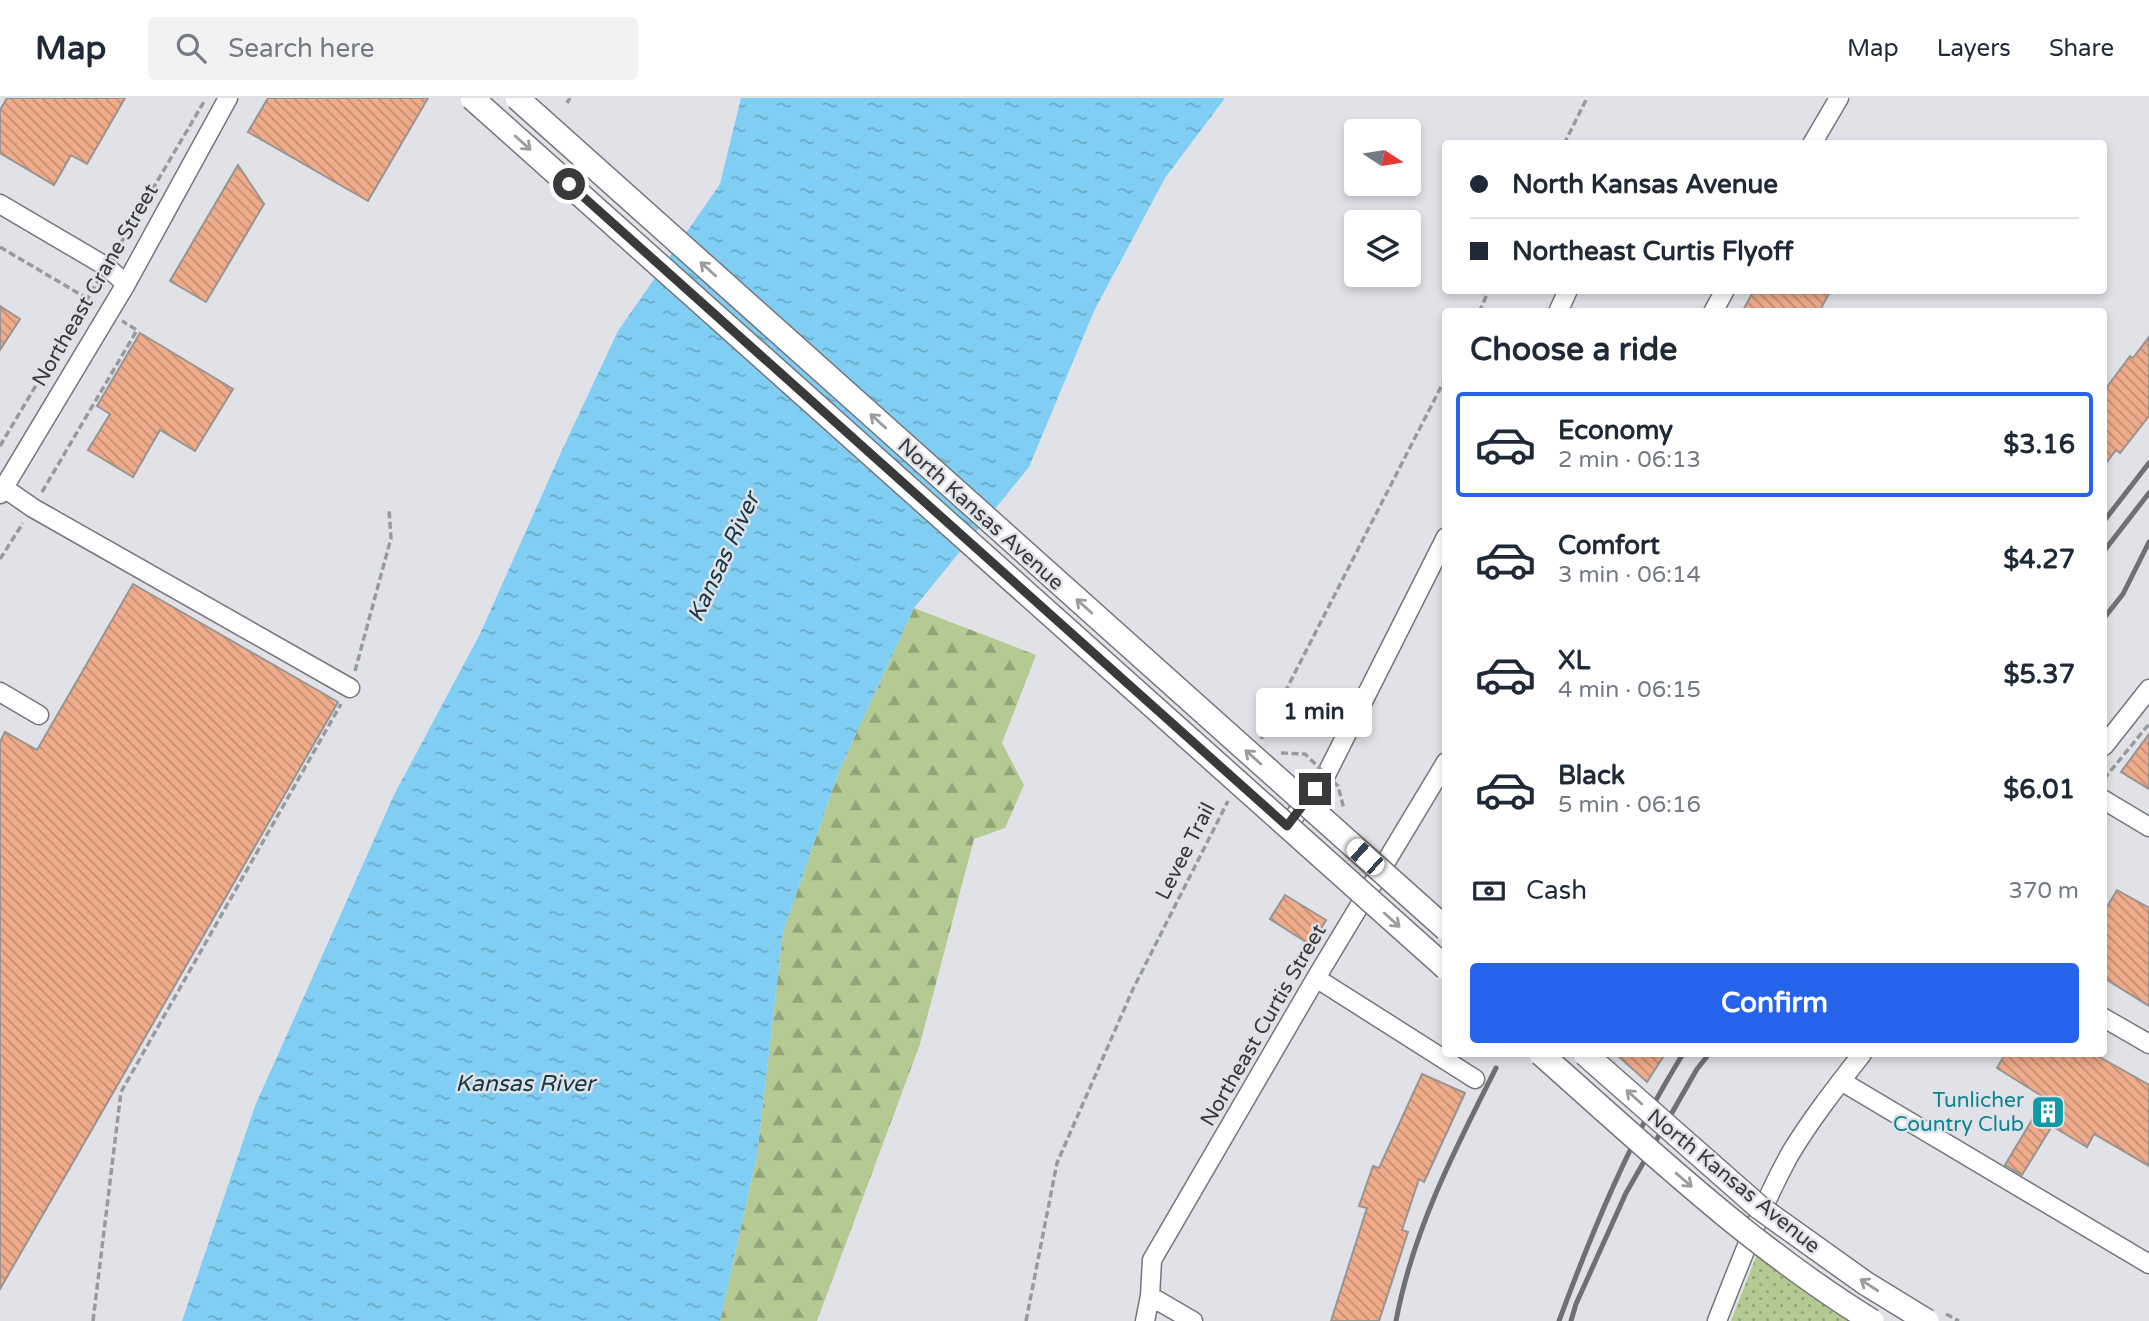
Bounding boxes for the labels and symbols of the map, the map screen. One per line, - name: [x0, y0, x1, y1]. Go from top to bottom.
- north arrow: [1344, 119, 1421, 196]
- one-way arrow: [514, 135, 532, 151]
- route start: [553, 168, 585, 200]
- street label: Northeast Crane Street: [27, 179, 164, 391]
- one-way arrow: [700, 262, 718, 278]
- one-way arrow: [869, 413, 887, 429]
- street label: North Kansas Avenue: [892, 433, 1069, 596]
- water label: Kansas River: [682, 485, 767, 626]
- one-way arrow: [1075, 598, 1093, 614]
- callout: 1 min: [1257, 688, 1373, 736]
- one-way arrow: [1245, 750, 1263, 766]
- route end: [1299, 773, 1331, 805]
- street label: Levee Trail: [1150, 798, 1221, 904]
- car: [1343, 835, 1388, 879]
- one-way arrow: [1383, 912, 1400, 929]
- street label: Northeast Curtis Street: [1195, 920, 1332, 1131]
- water label: Kansas River: [455, 1070, 598, 1098]
- place label: Tunlicher Country Club: [1893, 1088, 2024, 1137]
- one-way arrow: [1626, 1089, 1643, 1106]
- building icon: Tunlicher Country Club: [2029, 1093, 2067, 1131]
- street label: North Kansas Avenue: [1642, 1104, 1825, 1259]
- one-way arrow: [1674, 1172, 1692, 1188]
- one-way arrow: [1859, 1278, 1879, 1292]

